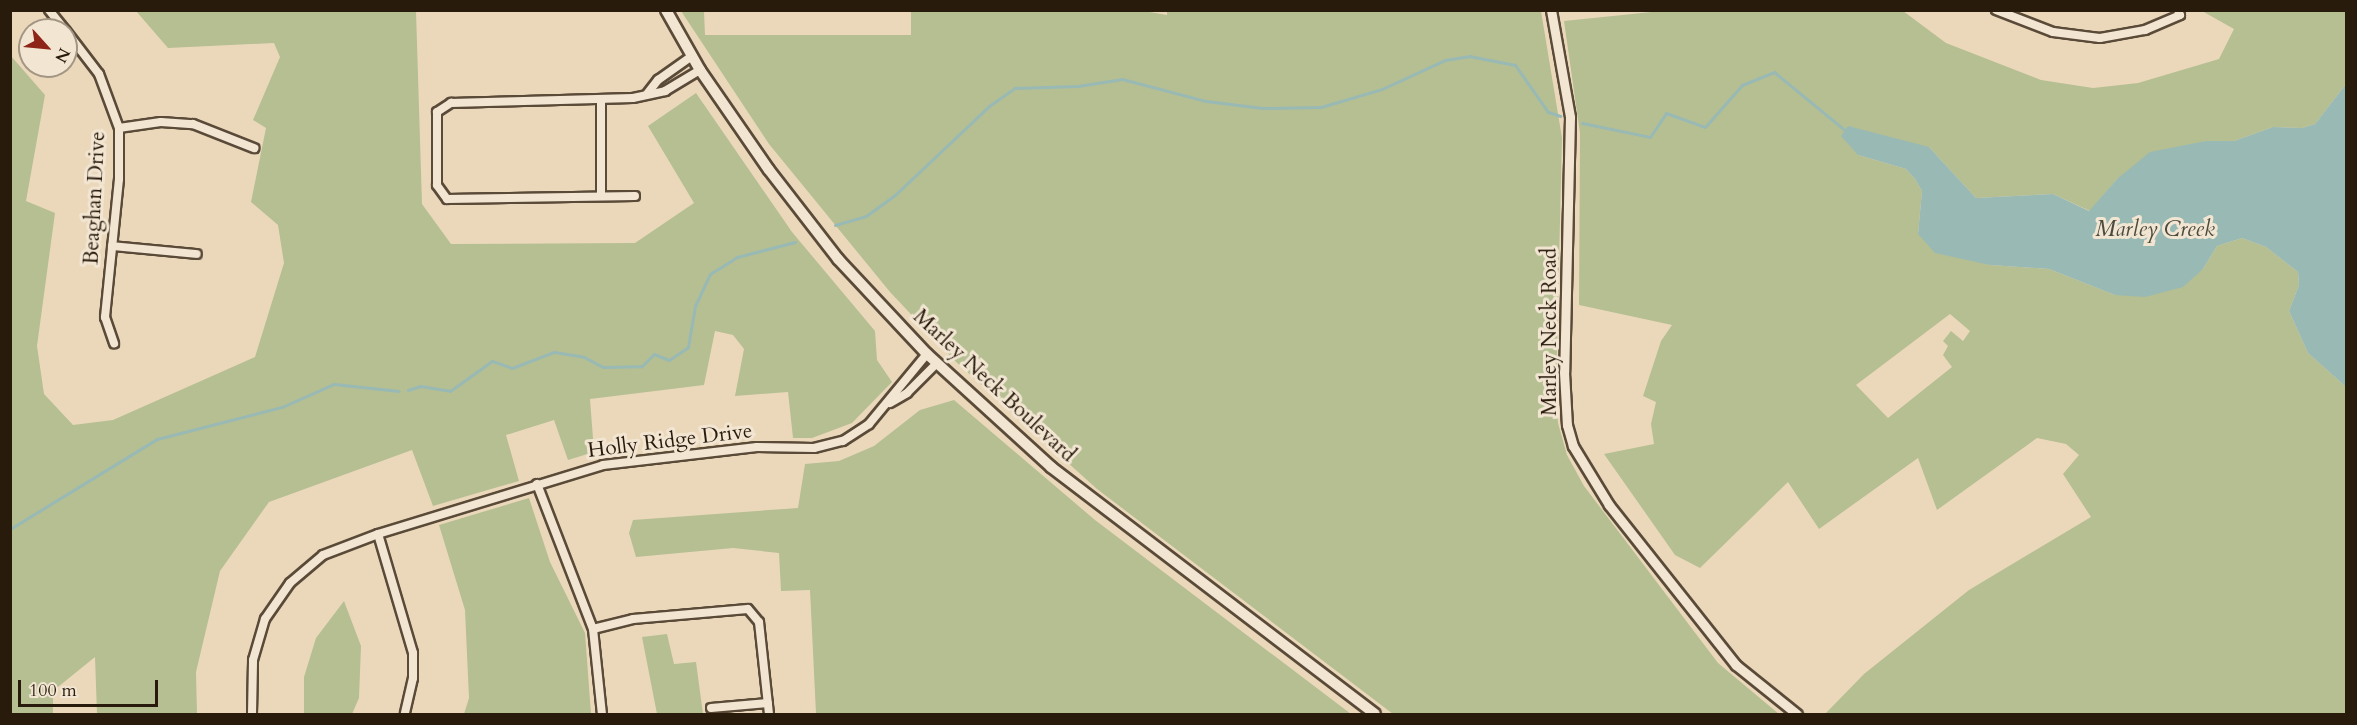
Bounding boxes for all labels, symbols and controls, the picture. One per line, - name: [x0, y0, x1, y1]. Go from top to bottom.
- north arrow: [18, 18, 78, 78]
- text: N: [49, 44, 75, 66]
- street label: Beaghan Drive: [79, 131, 111, 265]
- water label: Marley Creek: [2095, 217, 2215, 243]
- street label: Marley Neck Road: [1537, 248, 1563, 416]
- street label: Marley Neck Boulevard: [908, 304, 1080, 468]
- street label: Holly Ridge Drive: [586, 418, 754, 464]
- scale bar: [21, 668, 160, 706]
- text: 100 m: [29, 678, 77, 703]

